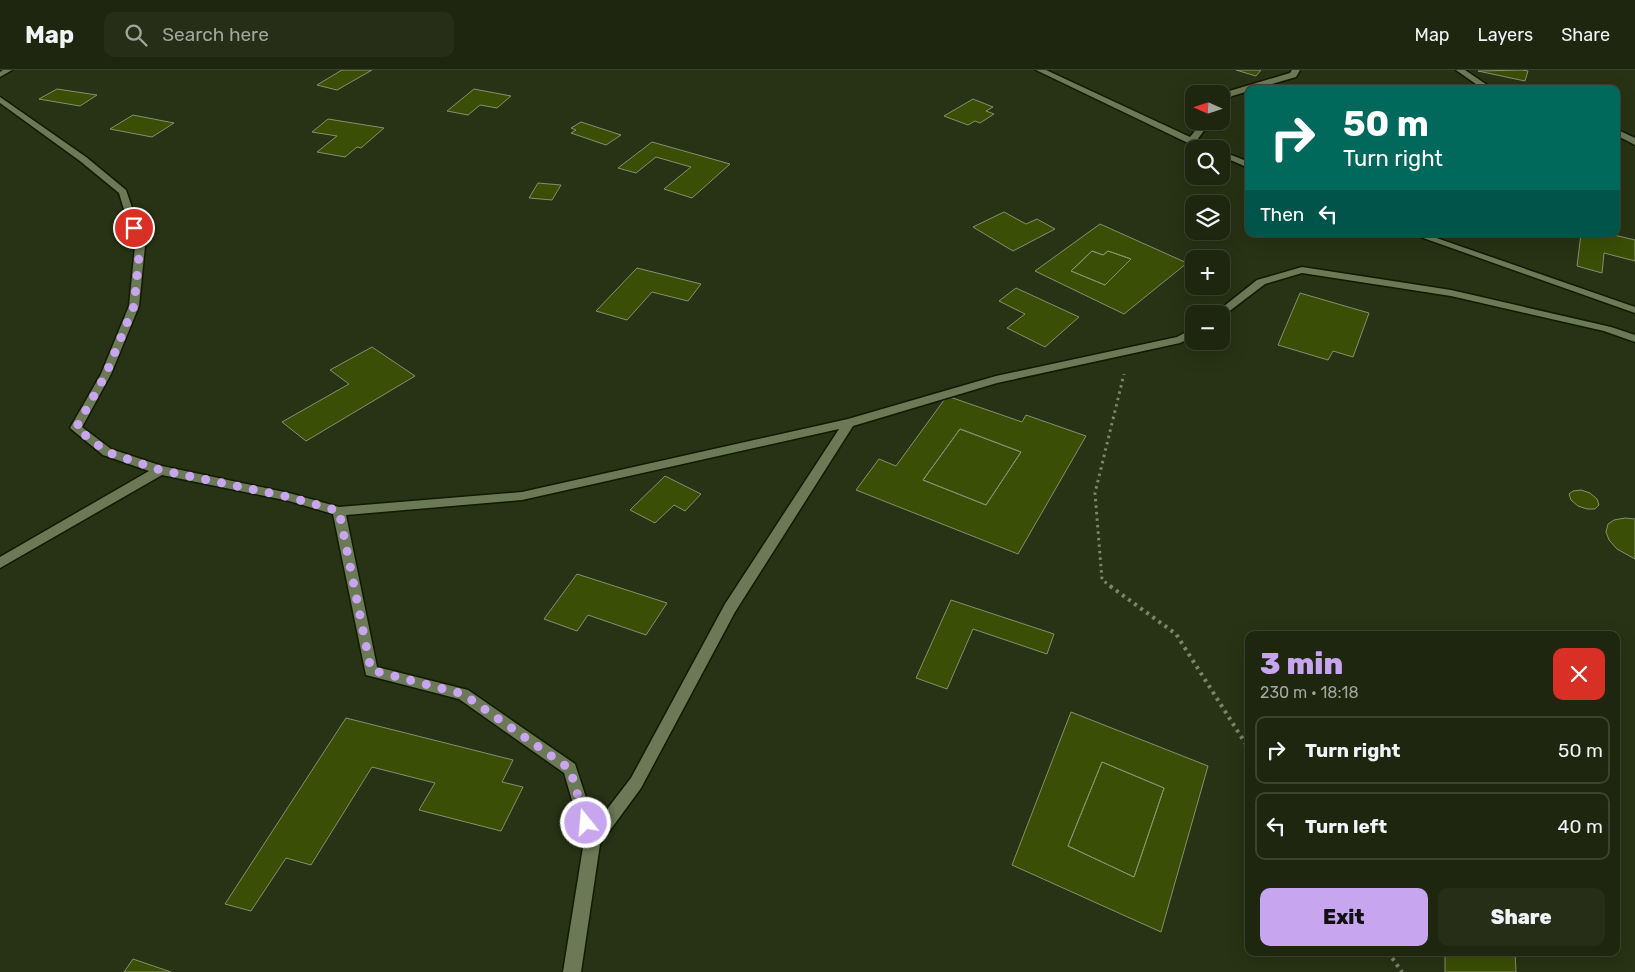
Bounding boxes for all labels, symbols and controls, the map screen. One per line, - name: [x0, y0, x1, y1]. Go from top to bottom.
- search box: [104, 12, 454, 57]
- text: Map: [25, 21, 74, 49]
- icon: search: [122, 21, 150, 49]
- text: Search here: [162, 23, 269, 46]
- text: Map: [1415, 24, 1450, 46]
- text: Layers: [1478, 24, 1533, 46]
- text: Share: [1561, 24, 1610, 46]
- north arrow: [1185, 85, 1230, 130]
- map controls: [1185, 85, 1230, 350]
- text: 50 m: [1343, 103, 1429, 145]
- icon: right: [1260, 105, 1325, 170]
- button: search: [1185, 140, 1230, 185]
- text: Turn right: [1343, 145, 1443, 172]
- button: layers: [1185, 195, 1230, 240]
- icon: left: [1314, 200, 1342, 228]
- text: Then: [1260, 203, 1304, 226]
- pin: [113, 207, 155, 249]
- icon: arrive: [120, 214, 148, 242]
- button: +: [1185, 250, 1230, 295]
- button: −: [1185, 305, 1230, 350]
- text: 3 min: [1260, 646, 1343, 682]
- button: close: [1553, 648, 1605, 700]
- text: 230 m · 18:18: [1260, 683, 1359, 702]
- icon: right: [1262, 736, 1290, 764]
- text: Turn right: [1305, 739, 1400, 762]
- text: 50 m: [1558, 739, 1603, 762]
- position arrow: [559, 796, 611, 848]
- icon: left: [1262, 812, 1290, 840]
- text: Turn left: [1305, 815, 1387, 838]
- text: 40 m: [1558, 815, 1603, 838]
- button: Exit: [1260, 888, 1428, 946]
- button: Share: [1438, 888, 1605, 946]

